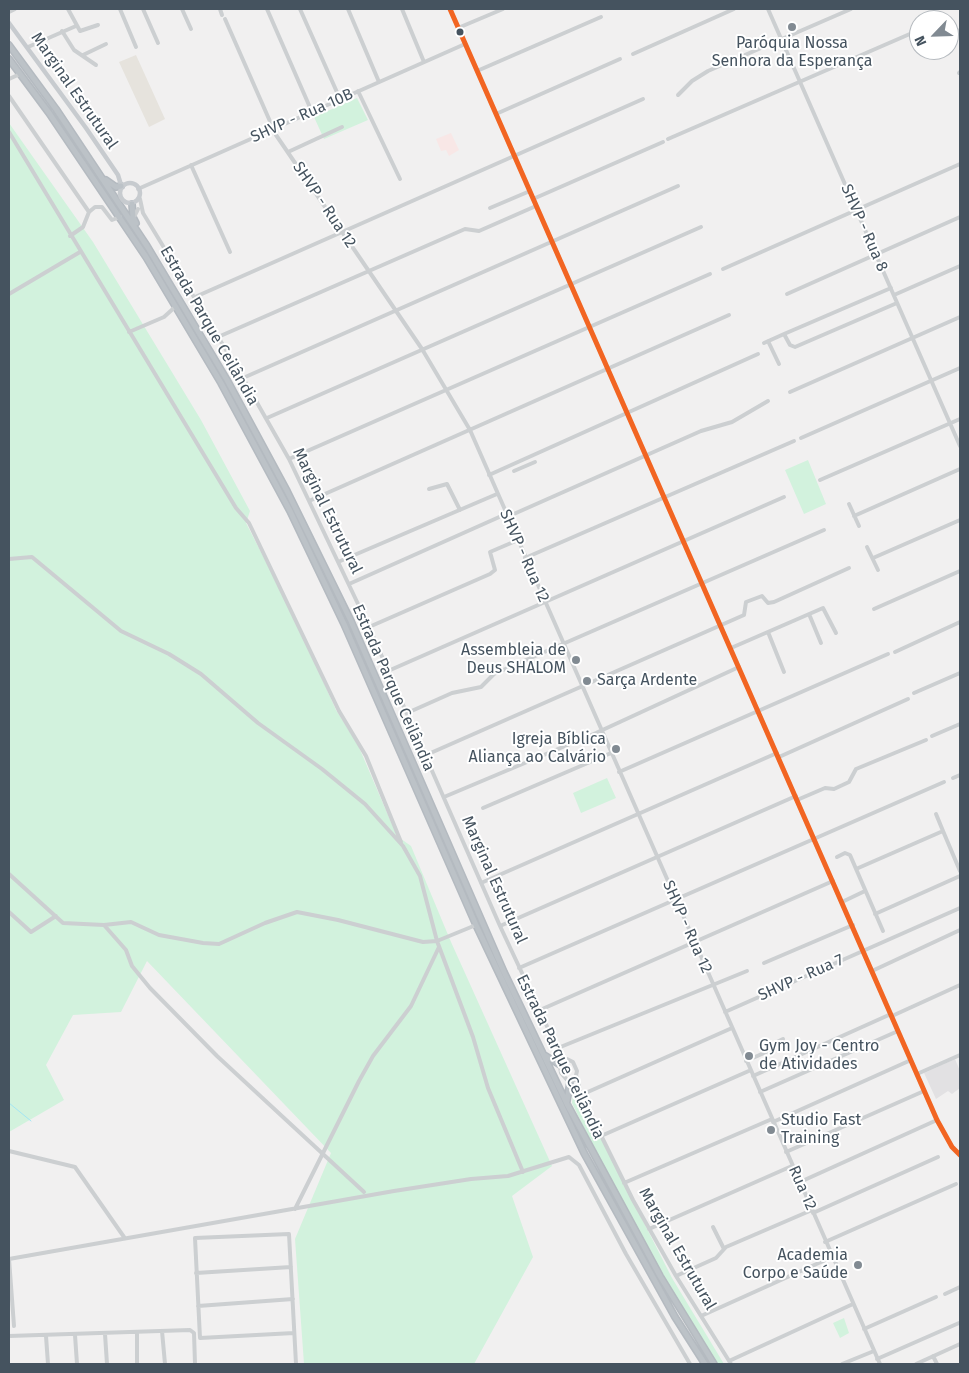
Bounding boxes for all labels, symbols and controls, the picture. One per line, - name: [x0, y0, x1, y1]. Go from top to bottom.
- north arrow: [909, 10, 959, 60]
- marker: Paróquia Nossa Senhora da Esperança: [786, 21, 798, 33]
- unlabelled marker: [455, 27, 465, 37]
- street label: Marginal Estrutural: [27, 29, 121, 153]
- text: N: [911, 33, 930, 49]
- place label: Paróquia Nossa Senhora da Esperança: [712, 34, 872, 72]
- street label: SHVP - Rua 10B: [248, 85, 356, 147]
- street label: SHVP - Rua 12: [288, 158, 360, 252]
- street label: SHVP - Rua 8: [836, 181, 892, 275]
- street label: Estrada Parque Ceilândia: [156, 243, 262, 409]
- street label: Marginal Estrutural: [288, 445, 366, 577]
- street label: SHVP - Rua 12: [495, 507, 553, 605]
- street label: Estrada Parque Ceilândia: [348, 602, 438, 774]
- place label: Assembleia de Deus SHALOM: [461, 641, 566, 679]
- marker: Assembleia de Deus SHALOM: [570, 654, 582, 666]
- place label: Sarça Ardente: [597, 671, 697, 691]
- marker: Sarça Ardente: [581, 675, 593, 687]
- place label: Igreja Bíblica Aliança ao Calvário: [469, 730, 606, 768]
- marker: Igreja Bíblica Aliança ao Calvário: [610, 743, 622, 755]
- street label: Marginal Estrutural: [457, 813, 531, 947]
- street label: SHVP - Rua 12: [658, 878, 716, 976]
- street label: SHVP - Rua 7: [755, 951, 847, 1005]
- street label: Estrada Parque Ceilândia: [512, 972, 608, 1142]
- place label: Gym Joy - Centro de Atividades: [759, 1037, 879, 1075]
- marker: Gym Joy - Centro de Atividades: [743, 1050, 755, 1062]
- place label: Studio Fast Training: [781, 1111, 861, 1149]
- marker: Studio Fast Training: [765, 1124, 777, 1136]
- street label: Rua 12: [784, 1163, 820, 1213]
- street label: Marginal Estrutural: [634, 1184, 720, 1314]
- place label: Academia Corpo e Saúde: [743, 1246, 848, 1284]
- marker: Academia Corpo e Saúde: [852, 1259, 864, 1271]

